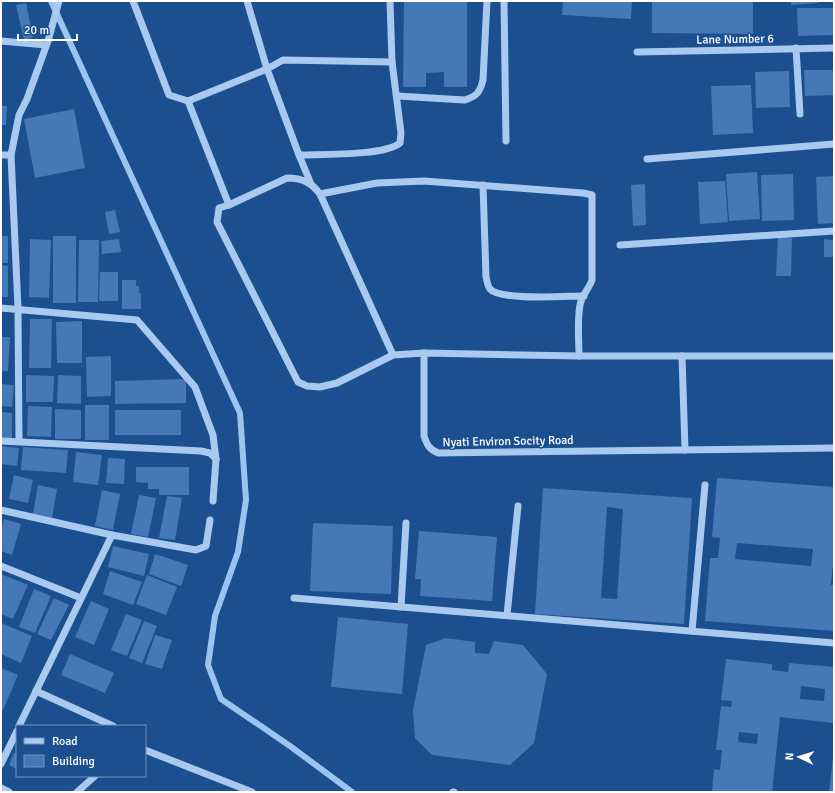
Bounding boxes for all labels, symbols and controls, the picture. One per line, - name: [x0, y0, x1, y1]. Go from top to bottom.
- scale bar: [18, 16, 77, 42]
- text: 20 m: [24, 23, 49, 38]
- street label: Lane Number 6: [696, 31, 774, 48]
- street label: Nyati Environ Socity Road: [442, 433, 574, 450]
- legend: [16, 725, 146, 777]
- text: Road: [52, 734, 78, 749]
- north arrow: [779, 737, 819, 777]
- text: N: [783, 752, 796, 761]
- text: Building: [52, 754, 95, 769]

